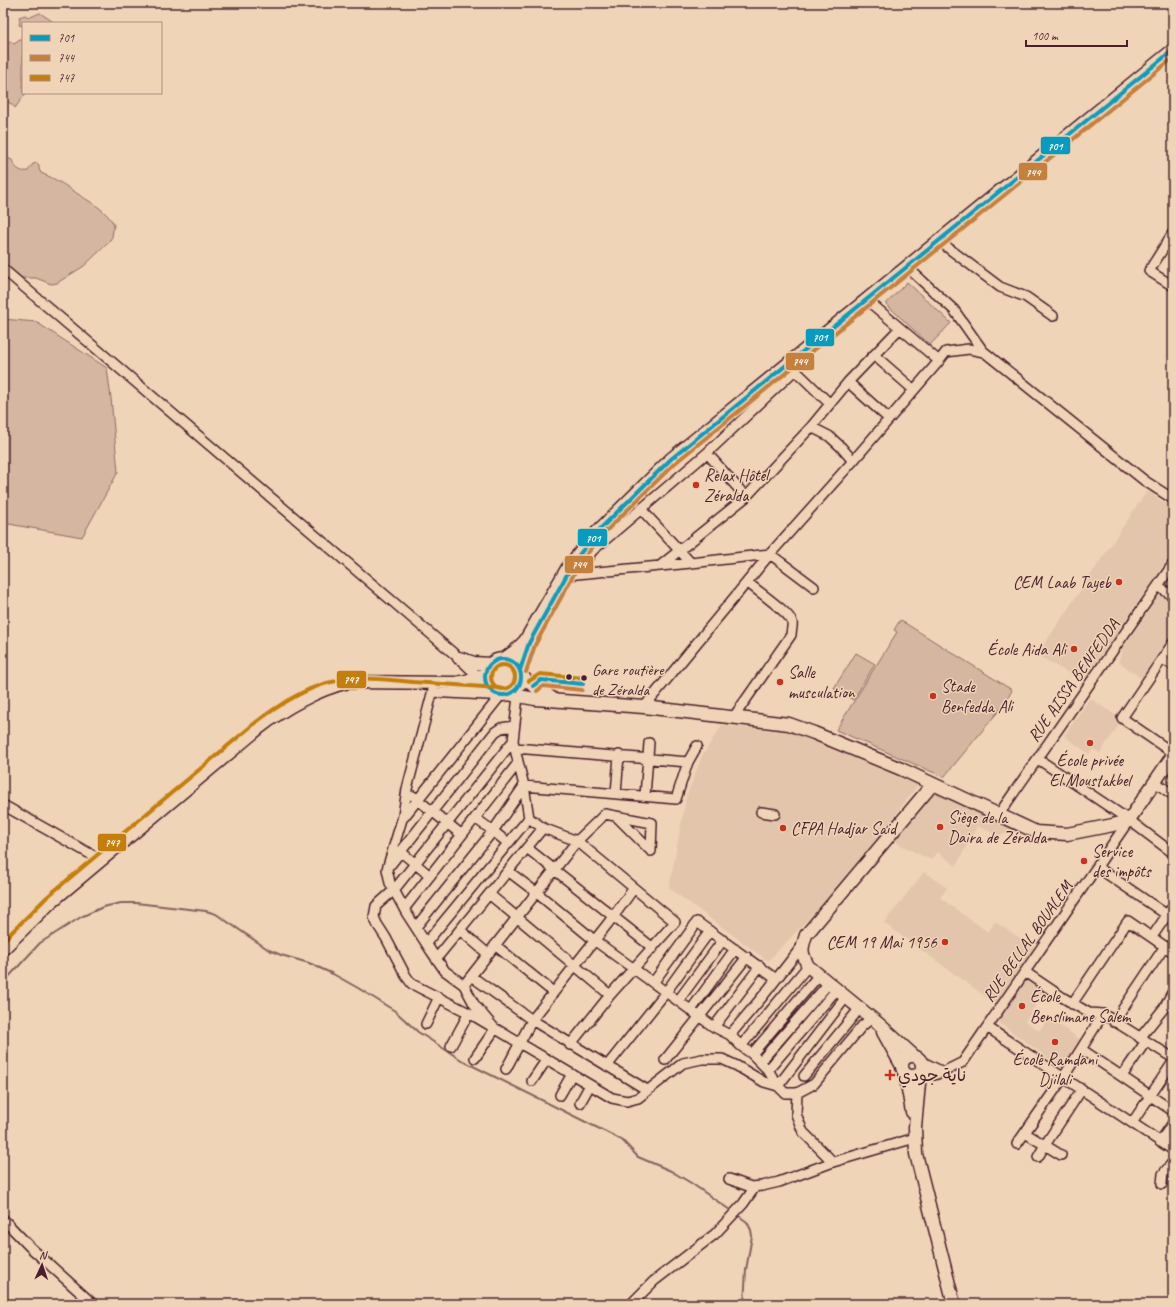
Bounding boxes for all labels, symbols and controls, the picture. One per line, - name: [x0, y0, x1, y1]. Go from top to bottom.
- legend: [22, 22, 162, 94]
- scale bar: [1026, 22, 1127, 48]
- text: 100 m: [1032, 28, 1059, 44]
- text: 701: [58, 30, 75, 46]
- text: 744: [58, 50, 76, 66]
- text: 747: [58, 70, 75, 86]
- line badge: 701: [1040, 136, 1071, 155]
- text: 701: [1048, 139, 1063, 153]
- line badge: 744: [1018, 162, 1048, 181]
- text: 744: [1026, 165, 1042, 179]
- line badge: 701: [805, 328, 835, 347]
- text: 701: [813, 330, 828, 344]
- line badge: 744: [785, 352, 815, 371]
- text: 744: [793, 354, 809, 368]
- place label: Relax Hôtel Zéralda: [704, 465, 771, 506]
- marker: Relax Hôtel Zéralda: [691, 480, 701, 490]
- line badge: 701: [577, 528, 608, 547]
- text: 701: [586, 531, 601, 545]
- line badge: 744: [564, 555, 594, 574]
- text: 744: [572, 557, 588, 571]
- place label: CEM Laab Tayeb: [1013, 572, 1113, 593]
- marker: CEM Laab Tayeb: [1114, 577, 1124, 587]
- street label: RUE AISSA BENFEDDA: [1023, 614, 1124, 746]
- place label: École Aida Ali: [988, 638, 1068, 660]
- marker: École Aida Ali: [1069, 644, 1079, 654]
- place label: Gare routière de Zéralda: [592, 660, 665, 700]
- place label: Salle musculation: [788, 662, 856, 703]
- line badge: 747: [336, 670, 367, 689]
- text: 747: [344, 672, 359, 686]
- unlabelled marker: [564, 672, 574, 682]
- marker: Gare routière de Zéralda: [579, 673, 589, 683]
- place label: Stade Benfedda Ali: [941, 676, 1014, 717]
- marker: Salle musculation: [775, 677, 785, 687]
- marker: Stade Benfedda Ali: [928, 691, 938, 701]
- marker: École privée El Moustakbel: [1085, 738, 1095, 748]
- place label: École privée El Moustakbel: [1050, 749, 1134, 791]
- place label: Siège de la Daira de Zéralda: [948, 807, 1047, 848]
- place label: CFPA Hadjar Said: [791, 818, 898, 839]
- marker: Siège de la Daira de Zéralda: [935, 822, 945, 832]
- marker: CFPA Hadjar Said: [778, 823, 788, 833]
- line badge: 747: [97, 833, 127, 852]
- text: 747: [105, 835, 120, 849]
- place label: Service des impôts: [1092, 841, 1152, 882]
- marker: Service des impôts: [1079, 856, 1089, 866]
- street label: RUE BELLAL BOUALEM: [978, 875, 1078, 1006]
- place label: CEM 19 Mai 1956: [827, 932, 938, 953]
- marker: CEM 19 Mai 1956: [940, 937, 950, 947]
- place label: École Benslimane Salem: [1030, 985, 1132, 1027]
- marker: École Benslimane Salem: [1017, 1001, 1027, 1011]
- marker: École Ramdani Djilali: [1050, 1037, 1060, 1047]
- place label: École Ramdani Djilali: [1013, 1048, 1099, 1090]
- place label: ناية جودي: [898, 1065, 966, 1088]
- marker: ناية جودي: [885, 1070, 895, 1080]
- north arrow: [22, 1245, 62, 1285]
- text: N: [39, 1248, 48, 1262]

